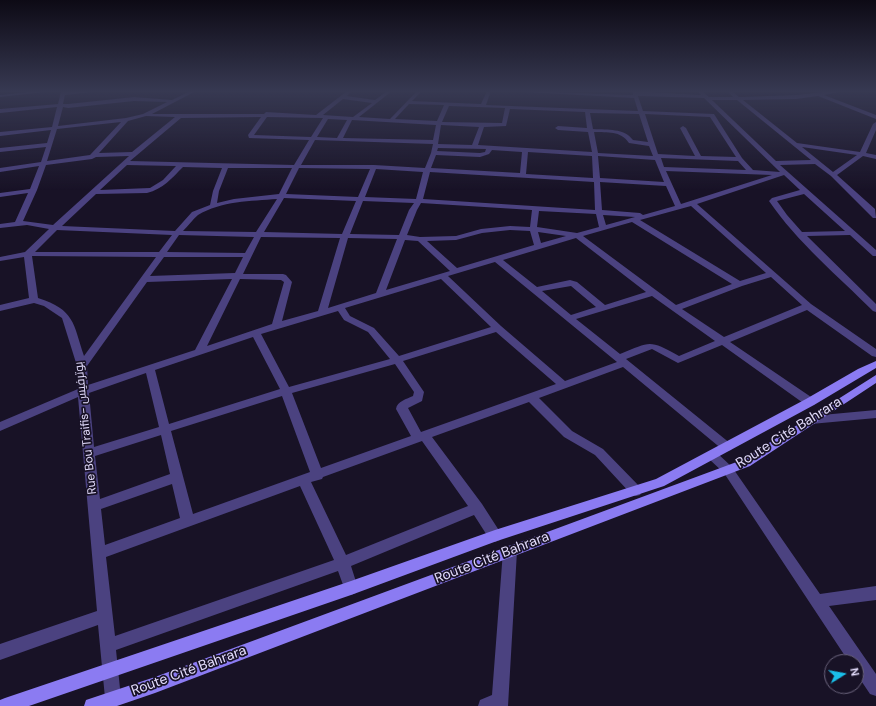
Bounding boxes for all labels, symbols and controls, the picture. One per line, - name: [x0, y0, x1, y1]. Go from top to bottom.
- street label: Rue Bou Traifis- بوترفيس: [72, 361, 100, 495]
- street label: Route Cité Bahrara: [733, 394, 845, 472]
- street label: Route Cité Bahrara: [432, 528, 552, 588]
- street label: Route Cité Bahrara: [129, 642, 249, 700]
- north arrow: [824, 654, 864, 694]
- text: N: [847, 667, 862, 677]

